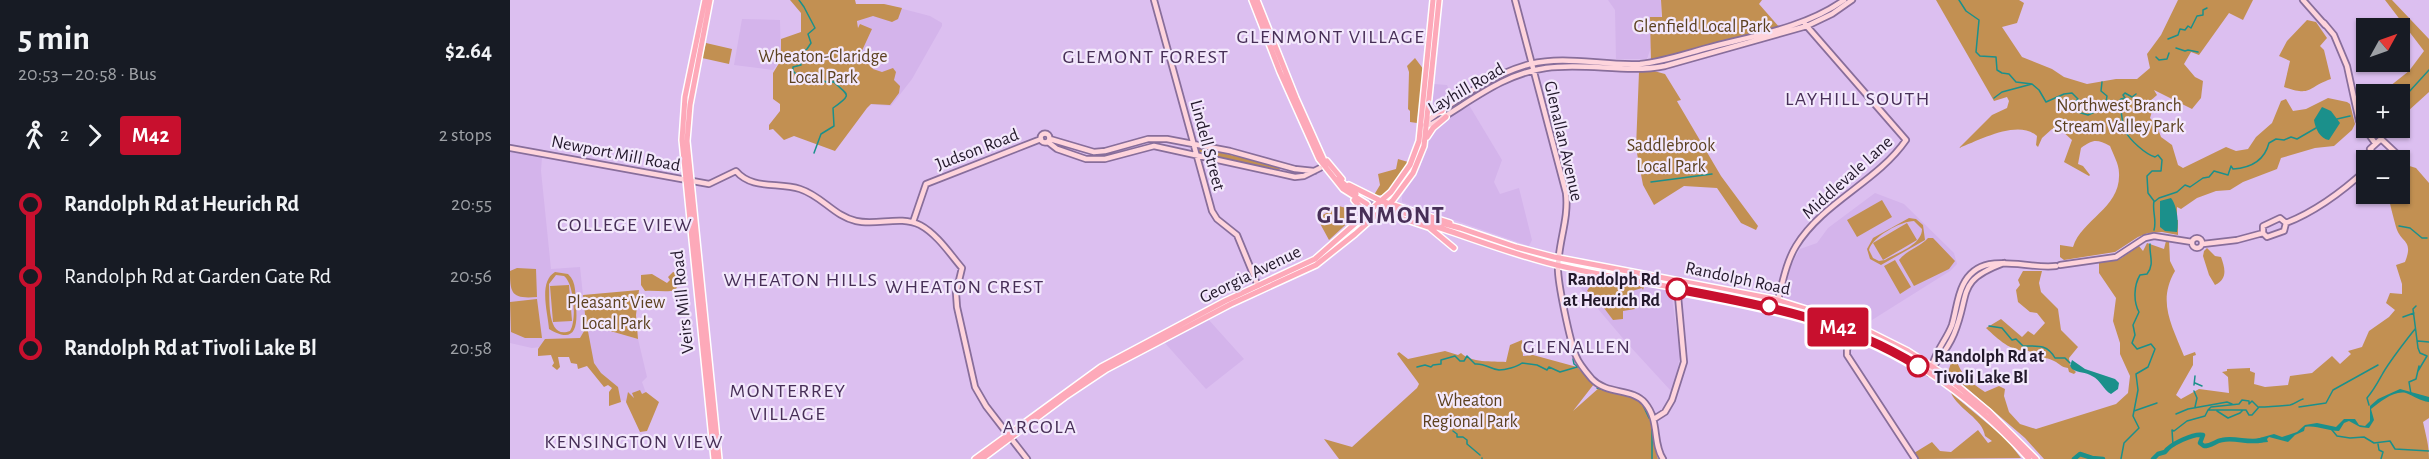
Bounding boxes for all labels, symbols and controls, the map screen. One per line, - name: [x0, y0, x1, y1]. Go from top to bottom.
- park label: Glenfield Local Park: [1633, 18, 1771, 36]
- north arrow: [2356, 18, 2410, 72]
- map controls: [2356, 18, 2410, 204]
- text: 5 min: [18, 23, 90, 56]
- district label: GLENMONT VILLAGE: [1237, 27, 1425, 47]
- text: $2.64: [445, 40, 492, 62]
- district label: GLEMONT FOREST: [1063, 47, 1229, 67]
- park label: Wheaton-Claridge Local Park: [758, 48, 888, 87]
- street label: Layhill Road: [1425, 60, 1508, 118]
- text: 20:53 – 20:58 · Bus: [18, 64, 157, 84]
- street label: Glenallan Avenue: [1540, 79, 1586, 203]
- button: +: [2356, 84, 2410, 138]
- district label: LAYHILL SOUTH: [1785, 89, 1931, 109]
- park label: Northwest Branch Stream Valley Park: [2054, 97, 2185, 136]
- street label: Lindell Street: [1186, 98, 1228, 193]
- icon: walk: [18, 119, 51, 152]
- icon: forward: [78, 119, 111, 152]
- text: 2: [60, 125, 69, 145]
- text: M42: [132, 125, 169, 146]
- text: 2 stops: [439, 125, 492, 145]
- street label: Judson Road: [933, 126, 1021, 174]
- street label: Newport Mill Road: [550, 133, 682, 175]
- street label: Middlevale Lane: [1799, 133, 1896, 223]
- park label: Saddlebrook Local Park: [1627, 137, 1716, 176]
- button: −: [2356, 150, 2410, 204]
- text: Randolph Rd at Heurich Rd: [64, 193, 299, 215]
- text: 20:55: [451, 194, 492, 214]
- district label: GLENMONT: [1317, 204, 1445, 228]
- district label: COLLEGE VIEW: [557, 215, 693, 235]
- street label: Georgia Avenue: [1197, 243, 1304, 307]
- street label: Veirs Mill Road: [669, 249, 697, 354]
- street label: Randolph Road: [1684, 259, 1792, 299]
- text: Randolph Rd at Garden Gate Rd: [64, 265, 331, 287]
- text: 20:56: [450, 266, 492, 286]
- district label: WHEATON HILLS: [724, 270, 878, 290]
- place label: Randolph Rd at Heurich Rd: [1563, 271, 1661, 310]
- district label: WHEATON CREST: [885, 277, 1045, 297]
- marker: Randolph Rd at Heurich Rd: [1666, 278, 1688, 300]
- park label: Pleasant View Local Park: [567, 294, 665, 333]
- unlabelled marker: [1760, 297, 1778, 315]
- line badge: M42: [1804, 308, 1872, 346]
- text: M42: [1819, 317, 1857, 338]
- text: Randolph Rd at Tivoli Lake Bl: [64, 337, 317, 359]
- district label: GLENALLEN: [1523, 337, 1631, 357]
- text: 20:58: [450, 338, 492, 358]
- place label: Randolph Rd at Tivoli Lake Bl: [1934, 348, 2044, 387]
- marker: Randolph Rd at Tivoli Lake Bl: [1907, 355, 1929, 377]
- district label: MONTERREY VILLAGE: [729, 381, 847, 424]
- park label: Wheaton Regional Park: [1422, 392, 1518, 431]
- district label: ARCOLA: [1003, 417, 1077, 437]
- district label: KENSINGTON VIEW: [544, 432, 724, 452]

